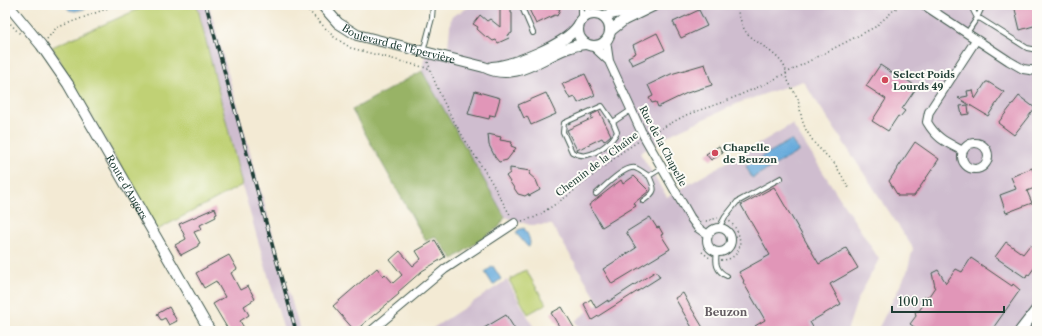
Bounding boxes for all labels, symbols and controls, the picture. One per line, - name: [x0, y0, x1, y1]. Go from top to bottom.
- street label: Boulevard de l'Épervière: [340, 21, 457, 66]
- place label: Select Poids Lourds 49: [893, 68, 955, 93]
- marker: Select Poids Lourds 49: [880, 75, 890, 85]
- street label: Rue de la Chapelle: [636, 103, 690, 189]
- street label: Chemin de la Chaîne: [553, 128, 641, 199]
- place label: Chapelle de Beuzon: [723, 141, 777, 166]
- marker: Chapelle de Beuzon: [710, 148, 720, 158]
- street label: Route d'Angers: [104, 152, 151, 221]
- scale bar: [892, 288, 1004, 314]
- text: 100 m: [898, 294, 933, 309]
- district label: Beuzon: [705, 305, 748, 319]

